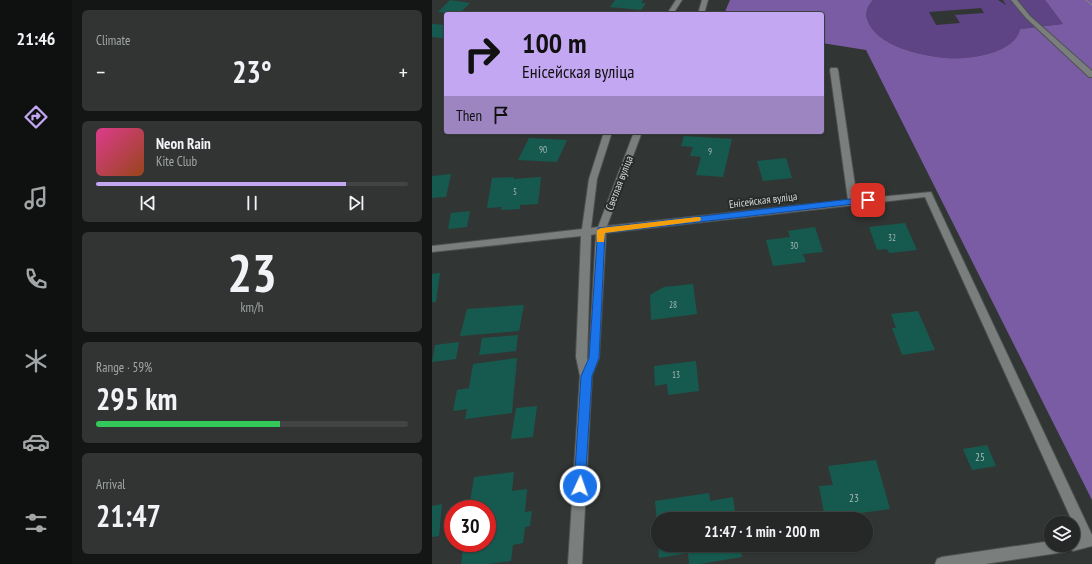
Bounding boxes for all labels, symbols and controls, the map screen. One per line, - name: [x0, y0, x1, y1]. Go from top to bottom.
- text: 100 m: [522, 24, 586, 61]
- text: 21:46: [17, 27, 55, 50]
- icon: right: [456, 28, 508, 80]
- text: Climate: [96, 32, 130, 49]
- text: 23°: [232, 52, 272, 91]
- text: −: [96, 58, 105, 86]
- text: +: [399, 58, 408, 86]
- text: Енісейская вуліца: [522, 60, 634, 83]
- icon: directions: [22, 103, 50, 131]
- icon: arrive: [490, 104, 512, 126]
- text: Then: [456, 106, 482, 125]
- text: Neon Rain: [156, 134, 211, 153]
- house number: 90: [539, 144, 547, 155]
- house number: 9: [708, 146, 712, 157]
- text: Kite Club: [156, 153, 197, 170]
- street label: Светлая вуліца: [602, 154, 636, 212]
- pin: [851, 183, 885, 217]
- icon: music: [22, 184, 50, 212]
- house number: 5: [513, 186, 517, 197]
- street label: Енісейская вуліца: [728, 189, 798, 211]
- icon: arrive: [857, 189, 879, 211]
- icon: previous: [137, 192, 159, 214]
- icon: pause: [241, 192, 263, 214]
- icon: next: [345, 192, 367, 214]
- house number: 32: [888, 232, 896, 243]
- text: 23: [227, 239, 277, 306]
- house number: 30: [790, 240, 798, 251]
- icon: phone: [22, 265, 50, 293]
- text: km/h: [240, 299, 264, 316]
- house number: 28: [669, 299, 677, 310]
- icon: climate: [22, 347, 50, 375]
- text: Range · 59%: [96, 359, 152, 376]
- house number: 13: [672, 369, 680, 380]
- text: 295 km: [96, 379, 177, 418]
- icon: car: [22, 428, 50, 456]
- house number: 25: [975, 450, 985, 464]
- position arrow: [559, 465, 601, 507]
- text: Arrival: [96, 476, 125, 493]
- house number: 23: [849, 491, 859, 505]
- text: 21:47: [96, 496, 161, 535]
- speed limit sign: 30: [444, 500, 496, 552]
- icon: filters: [22, 509, 50, 537]
- map controls: [1044, 516, 1080, 552]
- button: layers: [1044, 516, 1080, 552]
- text: 21:47 · 1 min · 200 m: [704, 522, 820, 541]

